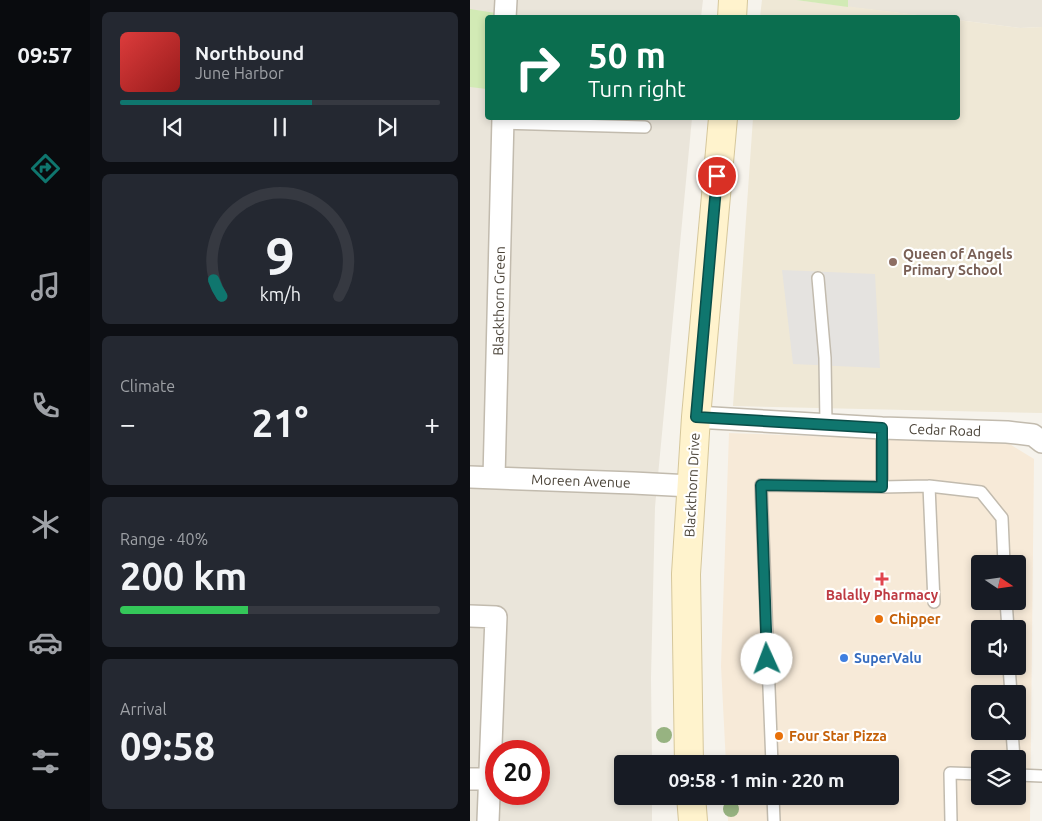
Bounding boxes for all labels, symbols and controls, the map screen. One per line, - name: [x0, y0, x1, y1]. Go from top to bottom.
- icon: right: [505, 35, 570, 100]
- text: 50 m: [588, 35, 666, 75]
- text: 09:57: [17, 42, 73, 67]
- text: Northbound: [195, 42, 304, 64]
- text: June Harbor: [195, 64, 284, 82]
- text: Turn right: [588, 76, 686, 101]
- icon: previous: [159, 113, 187, 141]
- icon: pause: [266, 113, 294, 141]
- icon: next: [373, 113, 401, 141]
- icon: directions: [28, 151, 63, 186]
- pin: [696, 155, 738, 197]
- icon: arrive: [703, 162, 731, 190]
- text: 9: [265, 227, 295, 285]
- street label: Blackthorn Green: [490, 246, 508, 356]
- place label: Queen of Angels Primary School: [903, 246, 1013, 278]
- marker: Queen of Angels Primary School: [887, 256, 899, 268]
- icon: music: [28, 269, 63, 304]
- text: km/h: [259, 284, 301, 304]
- text: Climate: [120, 377, 175, 395]
- icon: phone: [28, 388, 63, 423]
- text: 21°: [252, 402, 308, 444]
- text: −: [120, 408, 136, 439]
- text: +: [424, 408, 440, 439]
- street label: Cedar Road: [909, 421, 981, 439]
- street label: Blackthorn Drive: [681, 432, 703, 538]
- street label: Moreen Avenue: [531, 471, 631, 491]
- icon: climate: [28, 507, 63, 542]
- text: Range · 40%: [120, 530, 208, 548]
- text: 200 km: [120, 555, 247, 597]
- north arrow: [971, 555, 1026, 610]
- map controls: [971, 555, 1026, 805]
- marker: Balally Pharmacy: [876, 573, 888, 585]
- place label: Balally Pharmacy: [826, 587, 939, 603]
- place label: Chipper: [889, 611, 941, 627]
- marker: Chipper: [873, 613, 885, 625]
- button: sound: [971, 620, 1026, 675]
- icon: car: [28, 625, 63, 660]
- position arrow: [740, 632, 792, 684]
- place label: SuperValu: [854, 650, 922, 666]
- marker: SuperValu: [838, 652, 850, 664]
- button: search: [971, 685, 1026, 740]
- text: Arrival: [120, 700, 167, 718]
- text: 09:58: [120, 725, 215, 767]
- place label: Four Star Pizza: [789, 728, 887, 744]
- marker: Four Star Pizza: [773, 730, 785, 742]
- speed limit sign: 20: [485, 740, 550, 805]
- icon: filters: [28, 744, 63, 779]
- button: layers: [971, 750, 1026, 805]
- text: 09:58 · 1 min · 220 m: [669, 769, 844, 791]

